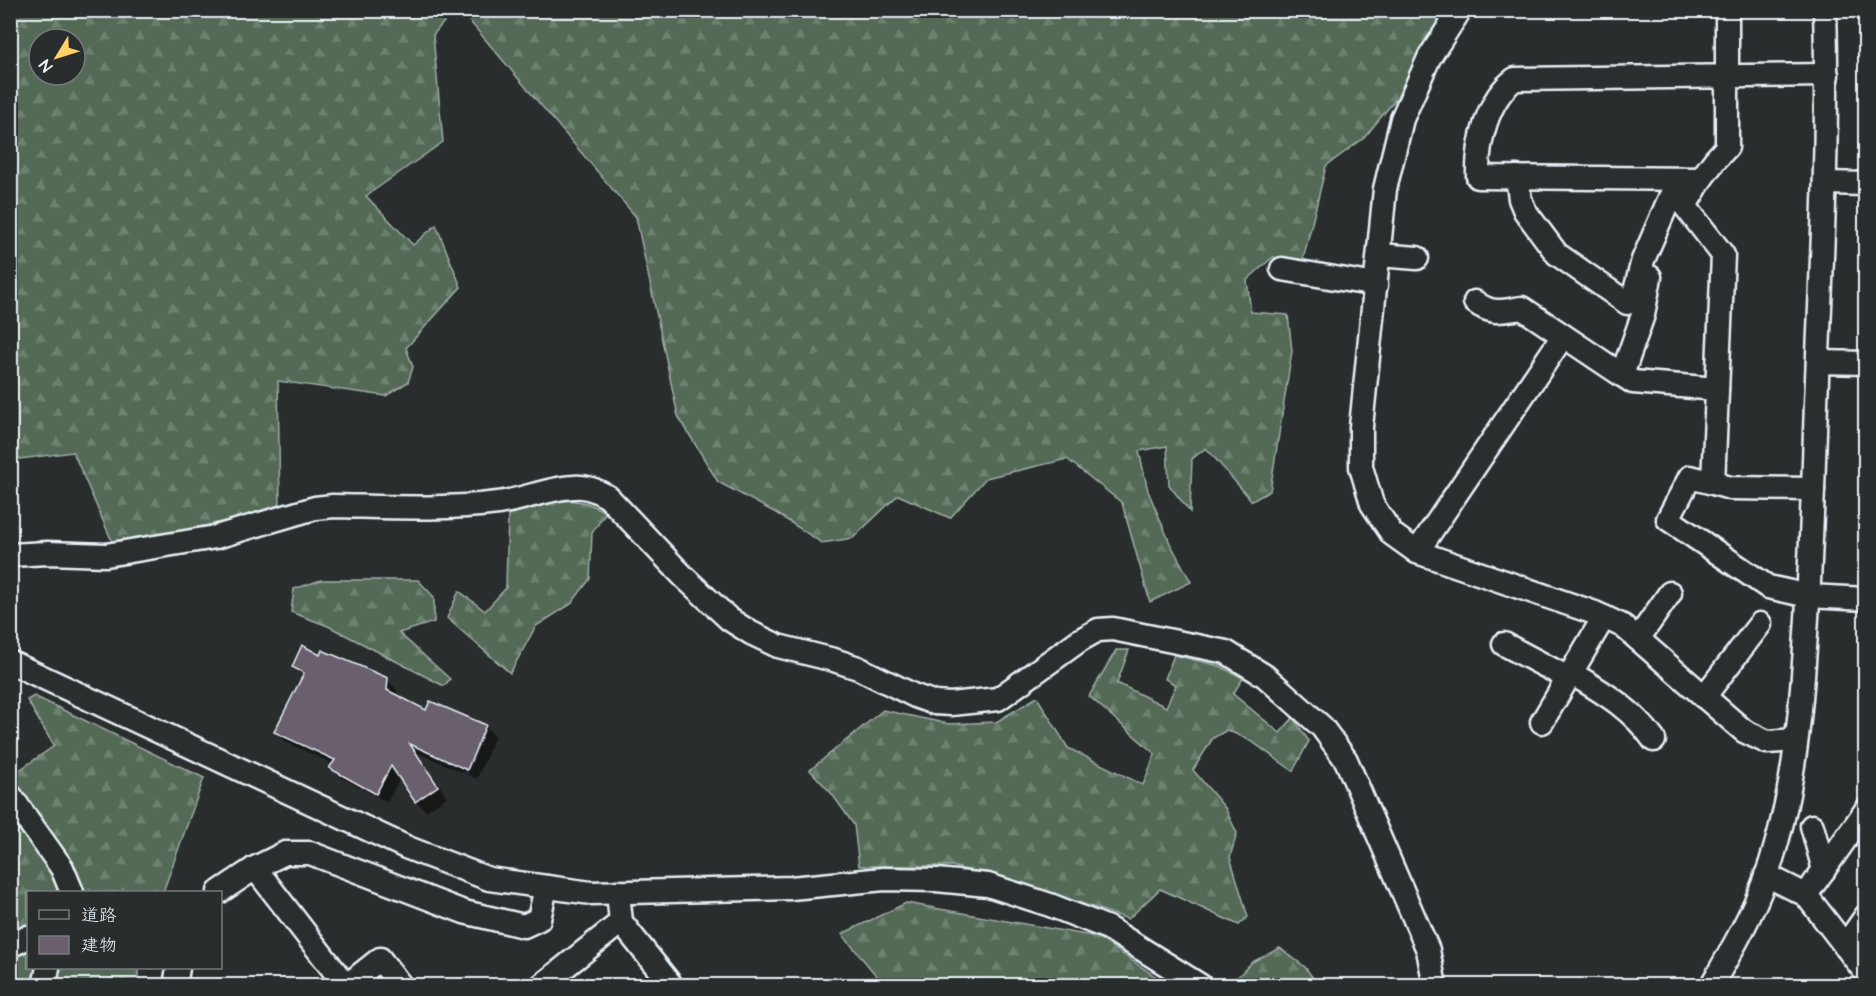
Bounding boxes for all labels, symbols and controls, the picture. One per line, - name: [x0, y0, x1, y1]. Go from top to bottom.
- north arrow: [27, 27, 87, 87]
- text: N: [34, 55, 58, 76]
- legend: [27, 891, 222, 969]
- text: 道路: [81, 903, 117, 928]
- text: 建物: [81, 933, 117, 958]

